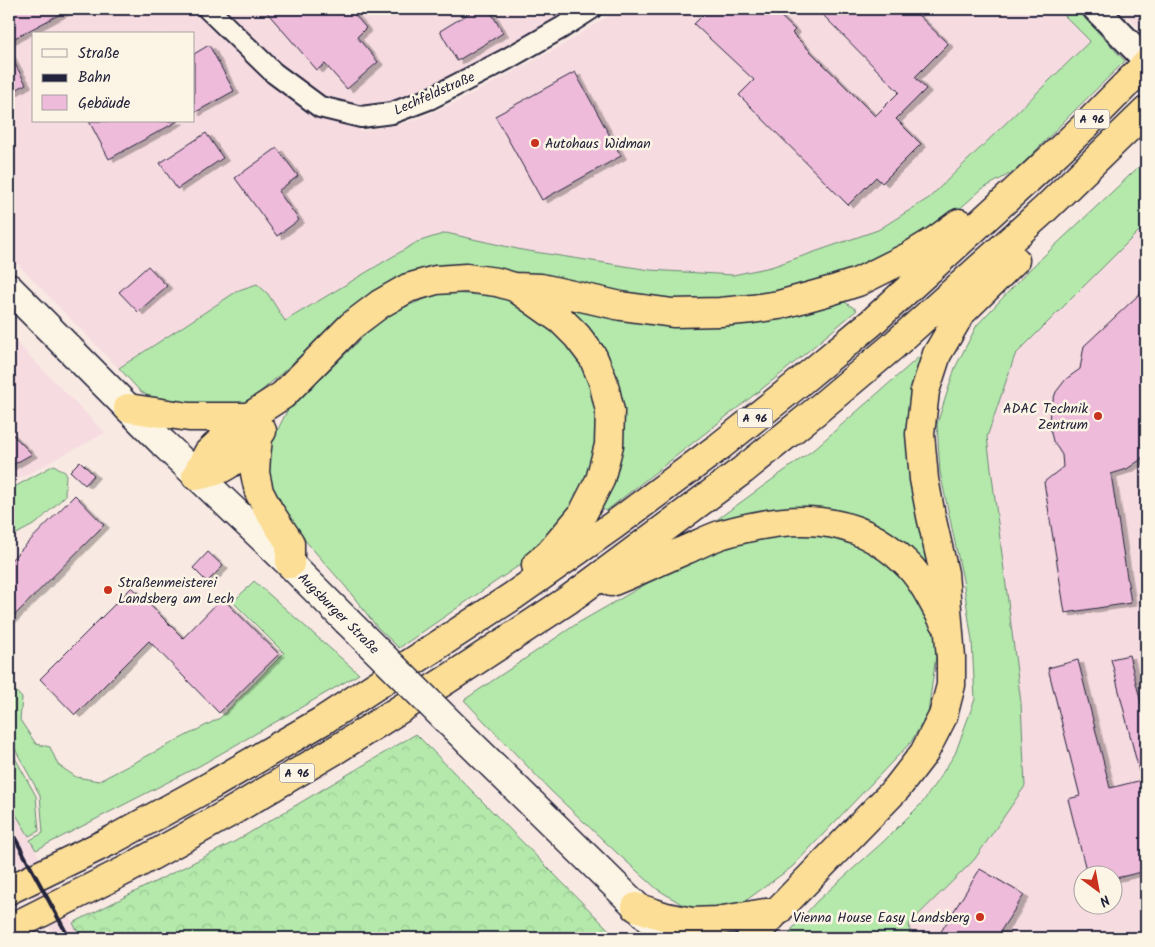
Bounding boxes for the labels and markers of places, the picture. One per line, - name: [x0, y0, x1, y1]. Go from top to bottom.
- place label: Autohaus Widman: [545, 133, 651, 155]
- marker: Autohaus Widman: [529, 137, 541, 149]
- place label: ADAC Technik Zentrum: [1003, 398, 1088, 436]
- marker: ADAC Technik Zentrum: [1092, 410, 1104, 422]
- place label: Straßenmeisterei Landsberg am Lech: [118, 572, 234, 610]
- marker: Straßenmeisterei Landsberg am Lech: [102, 584, 114, 596]
- place label: Vienna House Easy Landsberg: [793, 907, 970, 929]
- marker: Vienna House Easy Landsberg: [974, 911, 986, 923]

